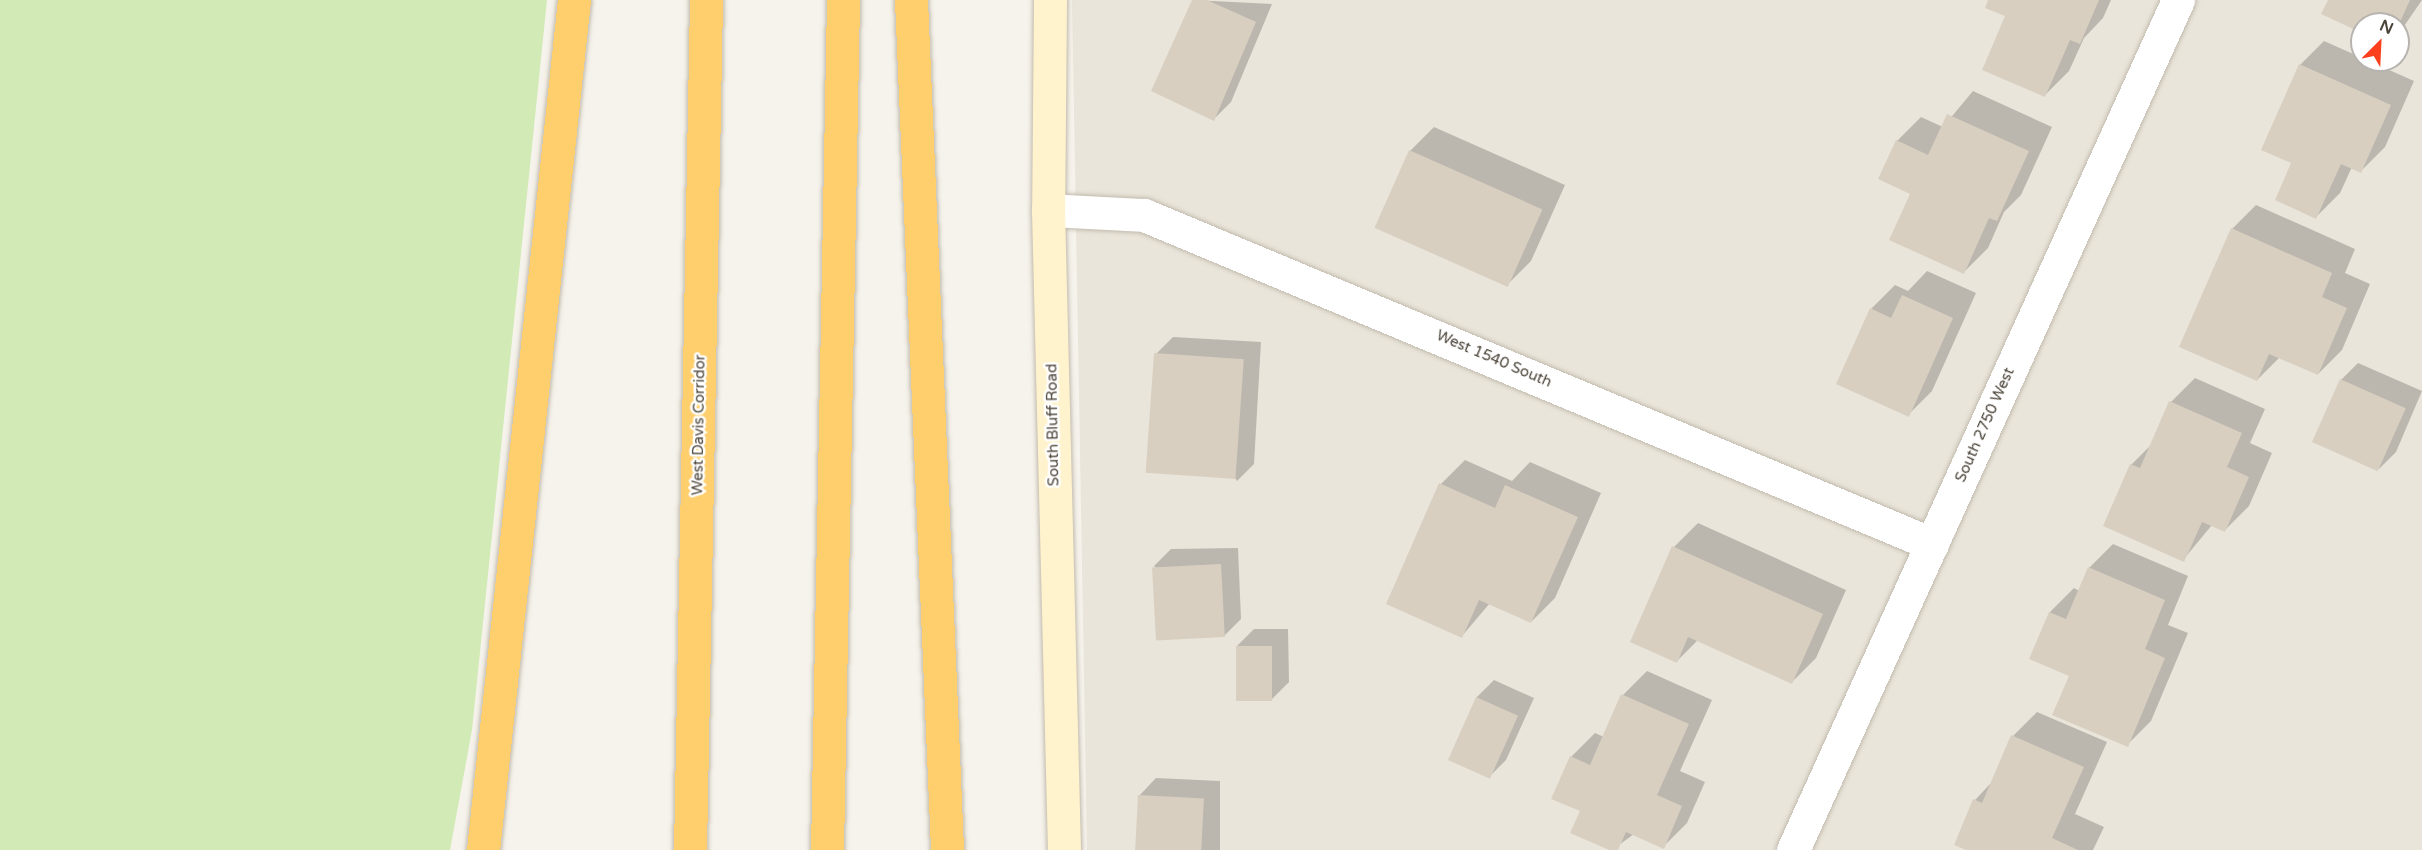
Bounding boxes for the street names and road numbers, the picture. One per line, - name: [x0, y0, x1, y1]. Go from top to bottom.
- street label: West 1540 South: [1434, 327, 1554, 391]
- street label: West Davis Corridor: [689, 354, 709, 496]
- street label: South Bluff Road: [1043, 364, 1063, 486]
- street label: South 2750 West: [1952, 365, 2018, 485]

